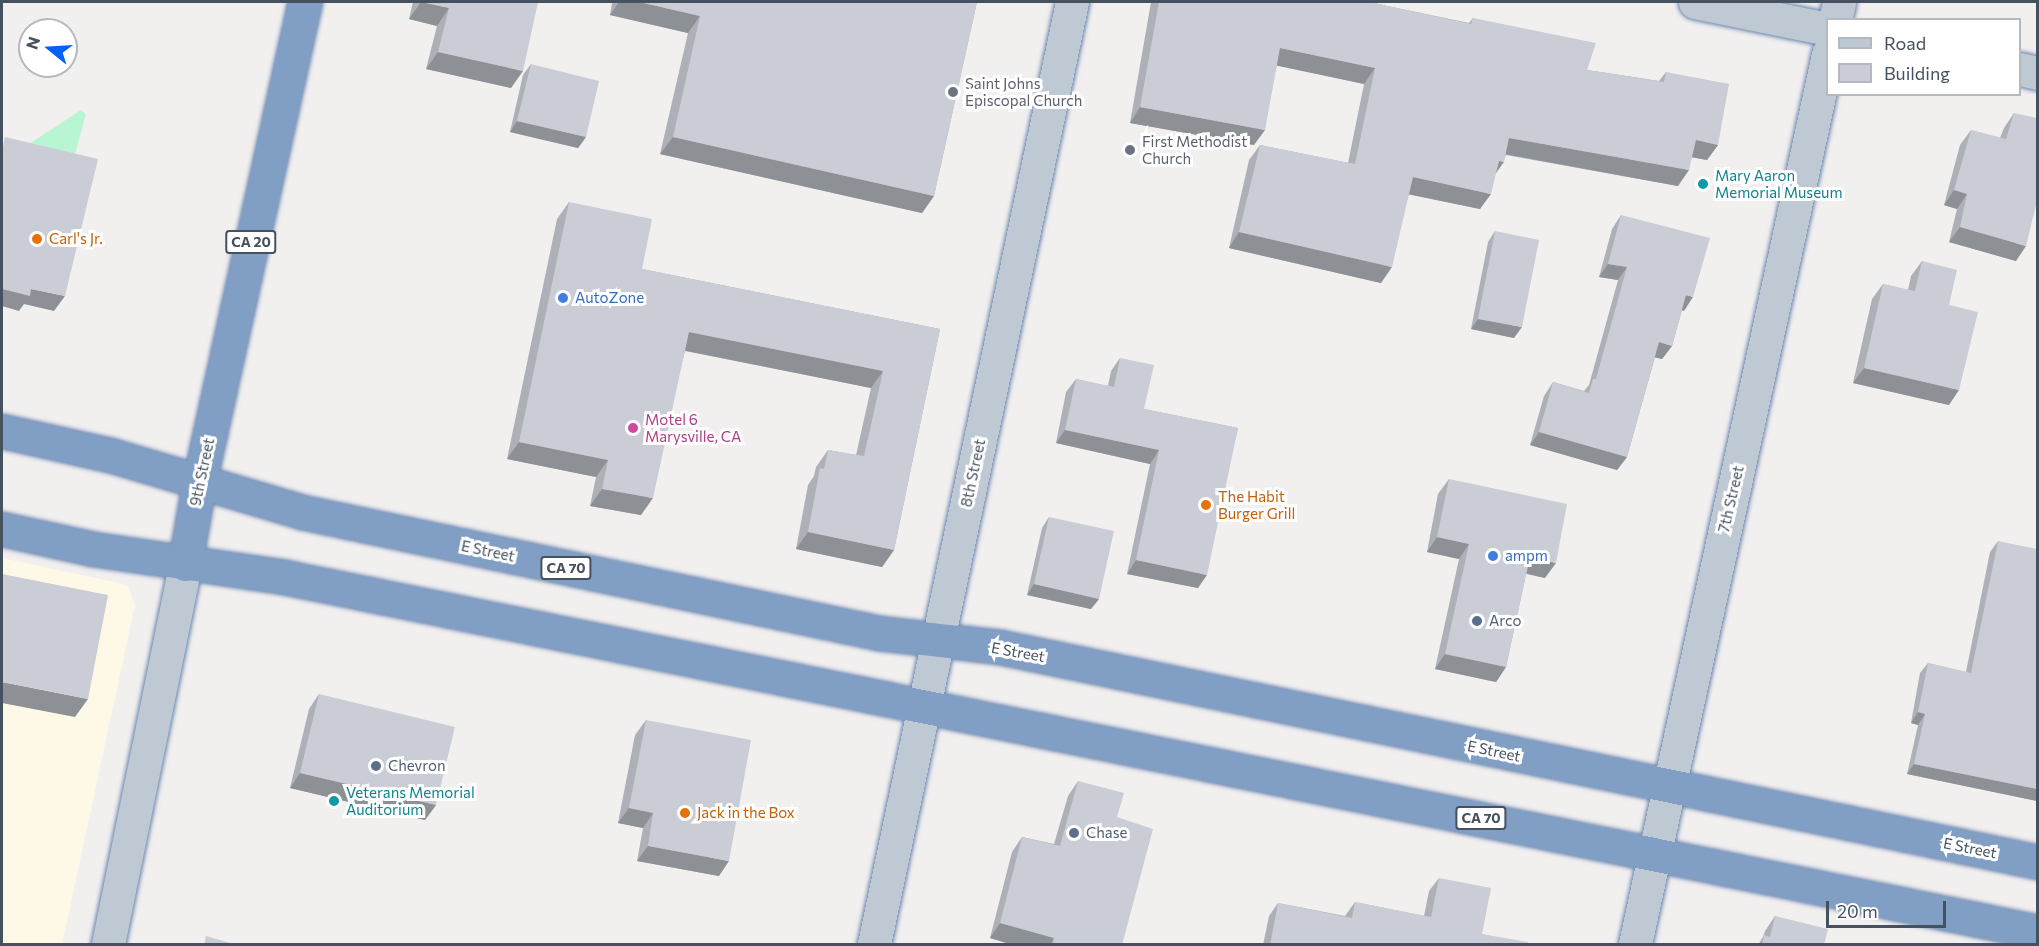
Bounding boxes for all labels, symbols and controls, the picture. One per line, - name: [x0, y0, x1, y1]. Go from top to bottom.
- north arrow: [18, 18, 78, 78]
- legend: [1826, 18, 2021, 96]
- text: Road: [1884, 32, 1926, 54]
- text: N: [21, 34, 43, 52]
- text: Building: [1884, 62, 1950, 84]
- place label: Saint Johns Episcopal Church: [965, 74, 1082, 109]
- marker: Saint Johns Episcopal Church: [946, 85, 960, 99]
- place label: First Methodist Church: [1142, 132, 1247, 167]
- marker: First Methodist Church: [1123, 143, 1137, 157]
- place label: Mary Aaron Memorial Museum: [1715, 166, 1843, 201]
- marker: Mary Aaron Memorial Museum: [1696, 177, 1710, 191]
- place label: Carl's Jr.: [49, 230, 103, 248]
- road number: CA 20: [224, 231, 278, 253]
- marker: Carl's Jr.: [30, 232, 44, 246]
- place label: AutoZone: [575, 289, 644, 307]
- marker: AutoZone: [556, 291, 570, 305]
- place label: Motel 6 Marysville, CA: [645, 410, 741, 445]
- marker: Motel 6 Marysville, CA: [626, 421, 640, 435]
- street label: 9th Street: [186, 436, 218, 508]
- street label: 8th Street: [957, 437, 989, 509]
- street label: 7th Street: [1715, 464, 1747, 534]
- place label: The Habit Burger Grill: [1218, 487, 1295, 522]
- marker: The Habit Burger Grill: [1199, 498, 1213, 512]
- street label: E Street: [460, 537, 516, 565]
- place label: ampm: [1505, 547, 1548, 565]
- marker: ampm: [1486, 549, 1500, 563]
- road number: CA 70: [539, 557, 593, 579]
- place label: Arco: [1489, 612, 1521, 630]
- marker: Arco: [1470, 614, 1484, 628]
- street label: E Street: [990, 638, 1046, 666]
- street label: E Street: [1466, 737, 1522, 765]
- place label: Chevron: [388, 757, 446, 775]
- marker: Chevron: [369, 759, 383, 773]
- place label: Veterans Memorial Auditorium: [346, 783, 475, 818]
- marker: Veterans Memorial Auditorium: [327, 794, 341, 808]
- place label: Jack in the Box: [697, 804, 795, 822]
- marker: Jack in the Box: [678, 806, 692, 820]
- road number: CA 70: [1454, 807, 1508, 829]
- place label: Chase: [1086, 824, 1127, 842]
- marker: Chase: [1067, 826, 1081, 840]
- street label: E Street: [1942, 834, 1998, 862]
- scale bar: [1829, 889, 1949, 927]
- text: 20 m: [1837, 900, 1878, 922]

